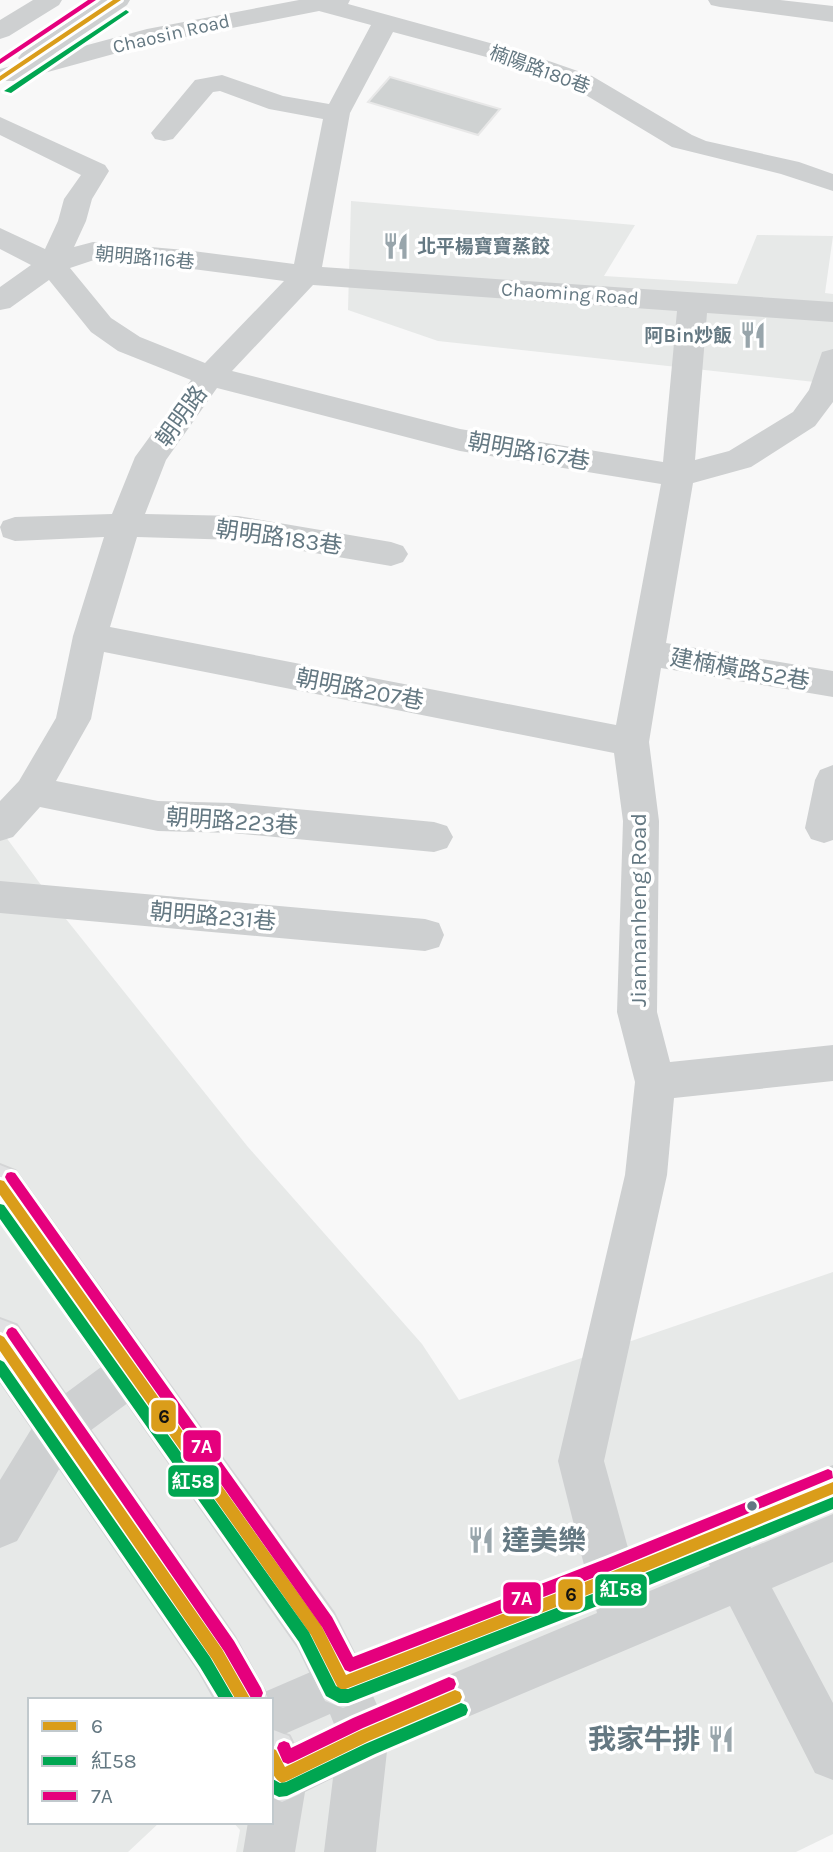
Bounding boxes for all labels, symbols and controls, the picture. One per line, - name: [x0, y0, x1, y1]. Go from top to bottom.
- street label: Chaosin Road: [111, 10, 232, 58]
- street label: 楠陽路180巷: [486, 42, 593, 98]
- restaurant icon: 北平楊寶寶蒸餃: [381, 231, 411, 261]
- place label: 北平楊寶寶蒸餃: [417, 236, 550, 258]
- street label: 朝明路116巷: [94, 243, 195, 273]
- street label: Chaoming Road: [500, 278, 639, 310]
- restaurant icon: 阿Bin炒飯: [738, 320, 768, 350]
- place label: 阿Bin炒飯: [645, 325, 732, 347]
- street label: 朝明路: [150, 380, 213, 452]
- street label: 朝明路167巷: [466, 427, 592, 476]
- street label: 朝明路183巷: [214, 515, 344, 560]
- street label: 建楠橫路52巷: [668, 644, 812, 695]
- street label: 朝明路207巷: [294, 664, 426, 715]
- street label: 朝明路223巷: [165, 803, 299, 840]
- street label: Jiannanheng Road: [625, 813, 652, 1007]
- street label: 朝明路231巷: [149, 898, 277, 935]
- line badge: 6: [150, 1399, 177, 1433]
- text: 6: [158, 1406, 170, 1428]
- line badge: 7A: [182, 1429, 222, 1463]
- text: 7A: [191, 1436, 213, 1458]
- line badge: 紅58: [167, 1464, 220, 1498]
- text: 紅58: [172, 1471, 214, 1493]
- unlabelled marker: [745, 1499, 759, 1513]
- place label: 達美樂: [502, 1524, 586, 1557]
- restaurant icon: 達美樂: [466, 1525, 496, 1555]
- line badge: 紅58: [594, 1573, 648, 1607]
- line badge: 6: [557, 1578, 584, 1611]
- text: 紅58: [600, 1579, 642, 1601]
- line badge: 7A: [502, 1581, 542, 1615]
- text: 6: [565, 1584, 577, 1606]
- text: 7A: [511, 1588, 533, 1610]
- legend: [28, 1698, 273, 1824]
- text: 6: [91, 1714, 103, 1738]
- place label: 我家牛排: [588, 1723, 700, 1756]
- restaurant icon: 我家牛排: [706, 1724, 736, 1754]
- text: 紅58: [91, 1749, 137, 1773]
- text: 7A: [91, 1784, 113, 1808]

